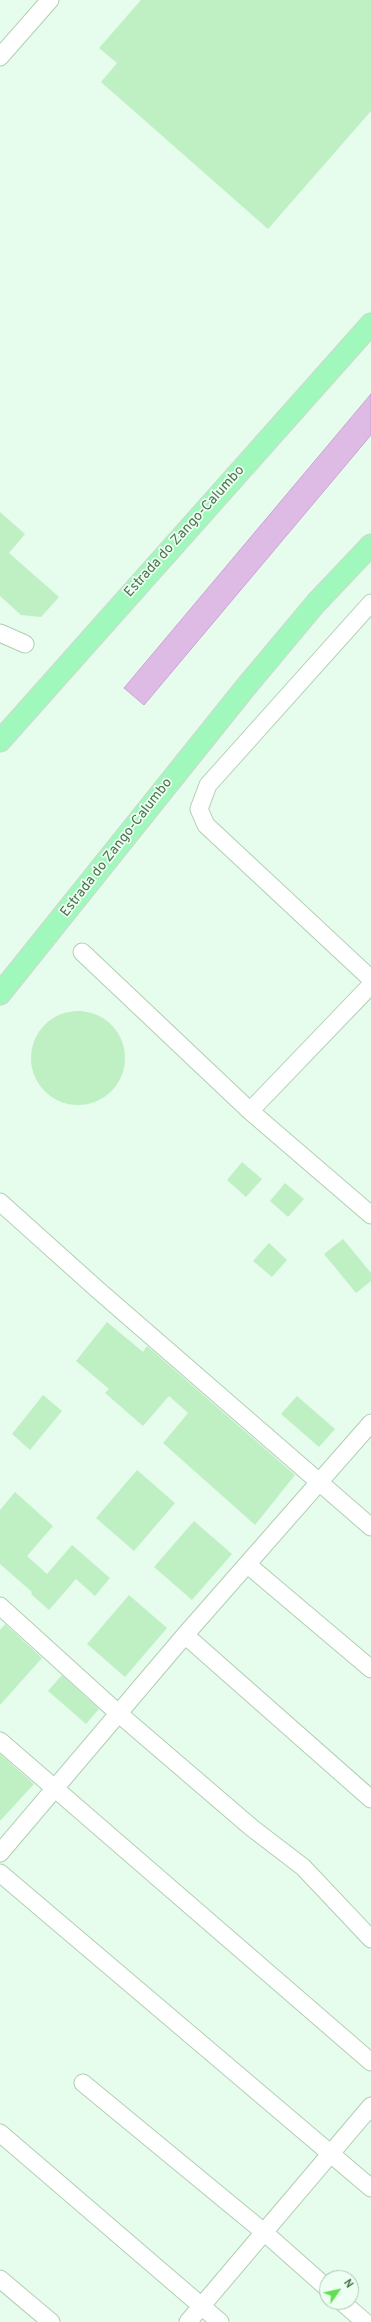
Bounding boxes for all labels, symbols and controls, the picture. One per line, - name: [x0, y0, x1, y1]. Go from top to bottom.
- street label: Estrada do Zango-Calumbo: [121, 463, 249, 601]
- street label: Estrada do Zango-Calumbo: [58, 775, 176, 921]
- north arrow: [319, 2270, 359, 2310]
- text: N: [340, 2277, 356, 2291]

